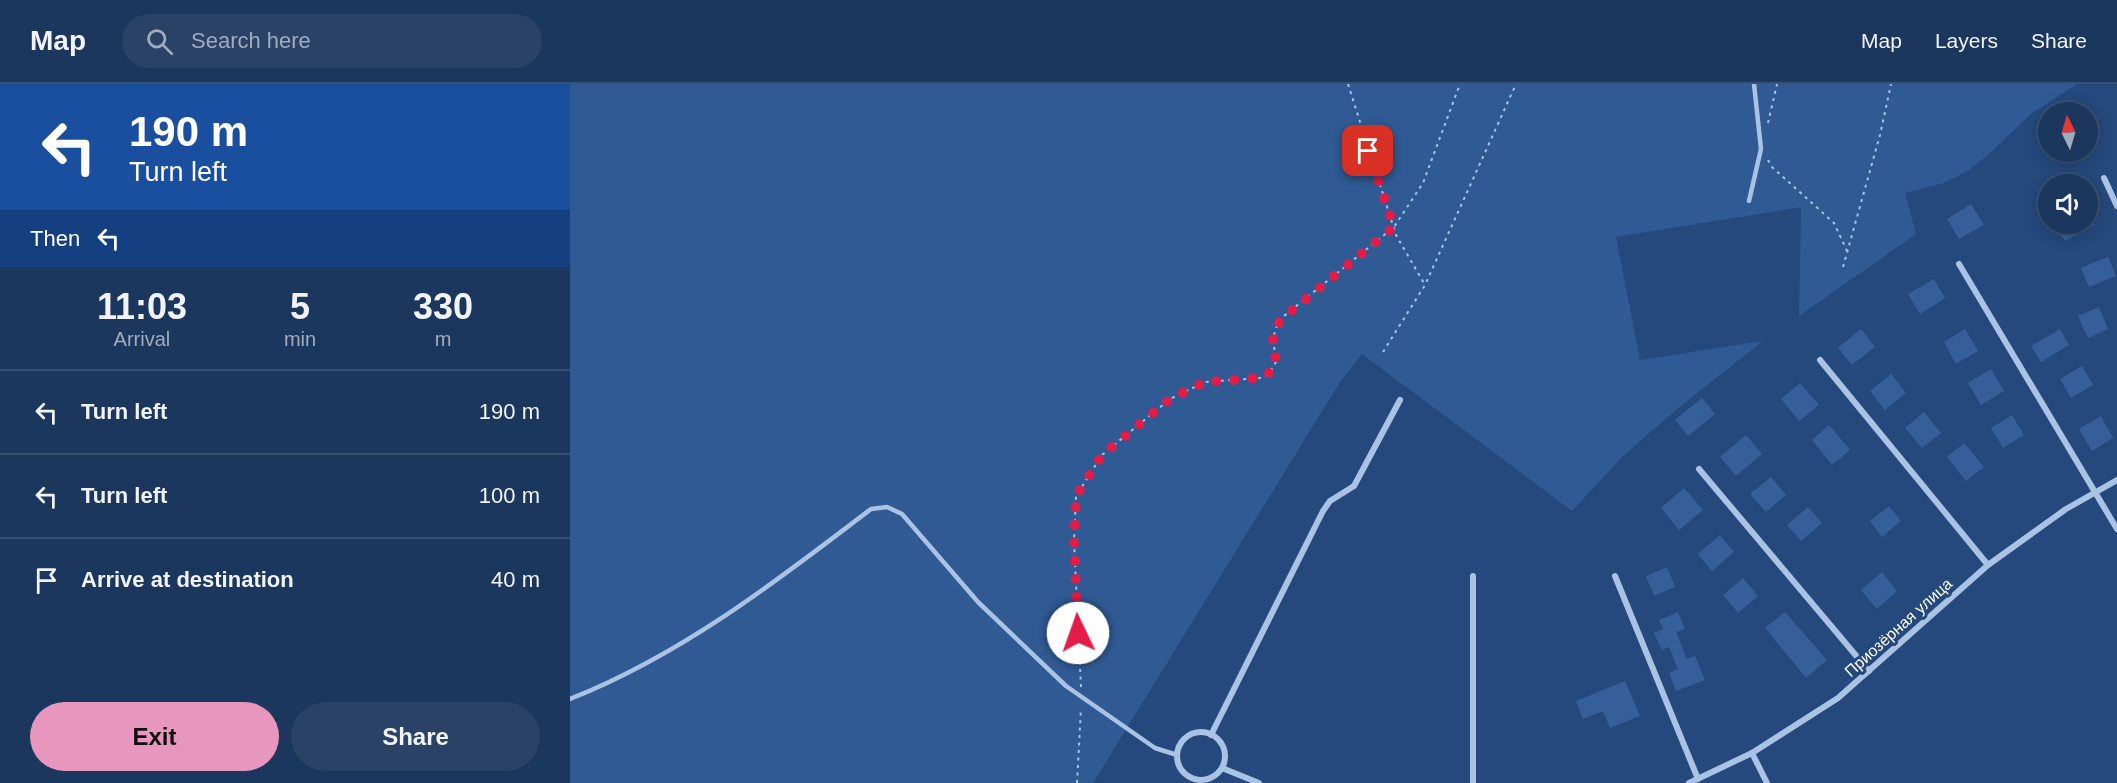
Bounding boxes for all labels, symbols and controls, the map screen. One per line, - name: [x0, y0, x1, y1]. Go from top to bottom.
- search box: [122, 14, 542, 68]
- text: Map: [30, 25, 86, 56]
- icon: search: [143, 25, 176, 58]
- text: Search here: [191, 28, 311, 53]
- text: Map: [1861, 29, 1902, 52]
- text: Layers: [1935, 29, 1998, 52]
- text: Share: [2031, 29, 2087, 52]
- north arrow: [2038, 102, 2098, 162]
- map controls: [2038, 102, 2098, 234]
- icon: left: [30, 108, 108, 186]
- text: 190 m: [129, 108, 248, 155]
- pin: [1342, 125, 1393, 176]
- icon: arrive: [1351, 134, 1384, 167]
- text: Turn left: [129, 157, 227, 187]
- button: sound: [2038, 174, 2098, 234]
- icon: left: [92, 222, 125, 255]
- text: Then: [30, 226, 80, 251]
- text: 11:03: [97, 286, 187, 327]
- text: 5: [290, 286, 310, 327]
- text: 330: [413, 286, 473, 327]
- text: Arrival: [114, 328, 170, 350]
- text: min: [284, 328, 316, 350]
- text: m: [435, 328, 451, 350]
- icon: left: [30, 396, 63, 429]
- text: Turn left: [81, 399, 167, 424]
- text: 190 m: [479, 399, 540, 424]
- icon: left: [30, 480, 63, 513]
- text: Turn left: [81, 483, 167, 508]
- text: 100 m: [479, 483, 540, 508]
- icon: arrive: [30, 564, 63, 597]
- text: Arrive at destination: [81, 567, 294, 592]
- text: 40 m: [491, 567, 540, 592]
- street label: Приозёрная улица: [1841, 575, 1955, 680]
- position arrow: [1046, 601, 1110, 665]
- button: Exit: [30, 702, 279, 771]
- button: Share: [291, 702, 540, 771]

